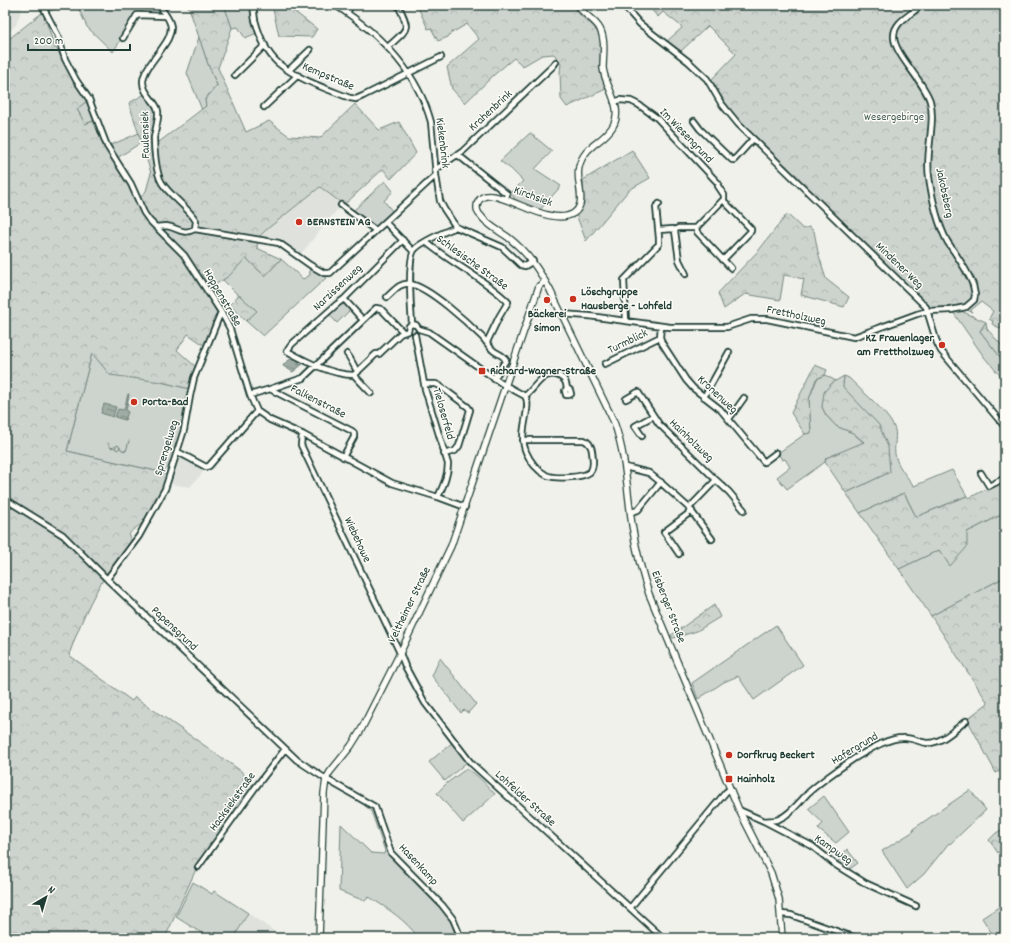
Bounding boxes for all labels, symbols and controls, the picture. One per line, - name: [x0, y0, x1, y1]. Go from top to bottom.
- scale bar: [28, 26, 130, 52]
- text: 200 m: [34, 33, 63, 50]
- street label: Kempstraße: [299, 58, 357, 96]
- street label: Krahenbrink: [465, 86, 517, 136]
- street label: Im Wiesengrund: [655, 105, 717, 167]
- park label: Wesergebirge: [864, 109, 924, 126]
- street label: Faulensiek: [137, 111, 155, 159]
- street label: Kiekenbrink: [430, 117, 454, 169]
- street label: Jakobsberg: [930, 166, 958, 220]
- street label: Kirchsiek: [511, 182, 555, 212]
- place label: BERNSTEIN AG: [307, 214, 370, 231]
- marker: BERNSTEIN AG: [294, 217, 304, 227]
- street label: Schlesische Straße: [433, 231, 511, 295]
- street label: Mindener Weg: [871, 239, 927, 293]
- street label: Narzissenweg: [310, 261, 366, 315]
- street label: Hoppenstraße: [199, 266, 245, 330]
- place label: Löschgruppe Hausberge - Lohfeld: [581, 284, 672, 315]
- marker: Löschgruppe Hausberge - Lohfeld: [568, 294, 578, 304]
- marker: Bäckerei Simon: [542, 295, 552, 305]
- street label: Frettholzweg: [765, 301, 827, 331]
- place label: Bäckerei Simon: [528, 306, 567, 337]
- street label: Turmblick: [605, 325, 651, 359]
- place label: KZ Frauenlager am Frettholzweg: [857, 330, 935, 361]
- marker: KZ Frauenlager am Frettholzweg: [937, 340, 947, 350]
- place label: Richard-Wagner-Straße: [490, 363, 597, 380]
- marker: Richard-Wagner-Straße: [477, 366, 487, 376]
- street label: Kronenweg: [693, 372, 741, 418]
- street label: Falkenstraße: [287, 381, 349, 423]
- street label: Tieloserfeld: [427, 386, 459, 442]
- place label: Porta-Bad: [142, 394, 189, 411]
- marker: Porta-Bad: [129, 397, 139, 407]
- street label: Hainholzweg: [665, 415, 717, 467]
- street label: Sprengelweg: [150, 418, 184, 478]
- street label: Wiebehowe: [339, 514, 375, 566]
- street label: Veltheimer Straße: [384, 564, 436, 646]
- street label: Eisberger Straße: [646, 568, 690, 646]
- street label: Papensgrund: [147, 603, 201, 655]
- street label: Hafergrund: [828, 728, 882, 770]
- place label: Dorfkrug Beckert: [737, 747, 815, 764]
- marker: Dorfkrug Beckert: [724, 750, 734, 760]
- street label: Lohfelder Straße: [491, 767, 559, 831]
- street label: Hacksiekstraße: [206, 769, 260, 835]
- place label: Hainholz: [737, 771, 775, 788]
- marker: Hainholz: [724, 774, 734, 784]
- street label: Kampweg: [810, 831, 856, 869]
- street label: Hasenkamp: [394, 840, 442, 890]
- north arrow: [26, 877, 66, 917]
- text: N: [44, 883, 58, 899]

